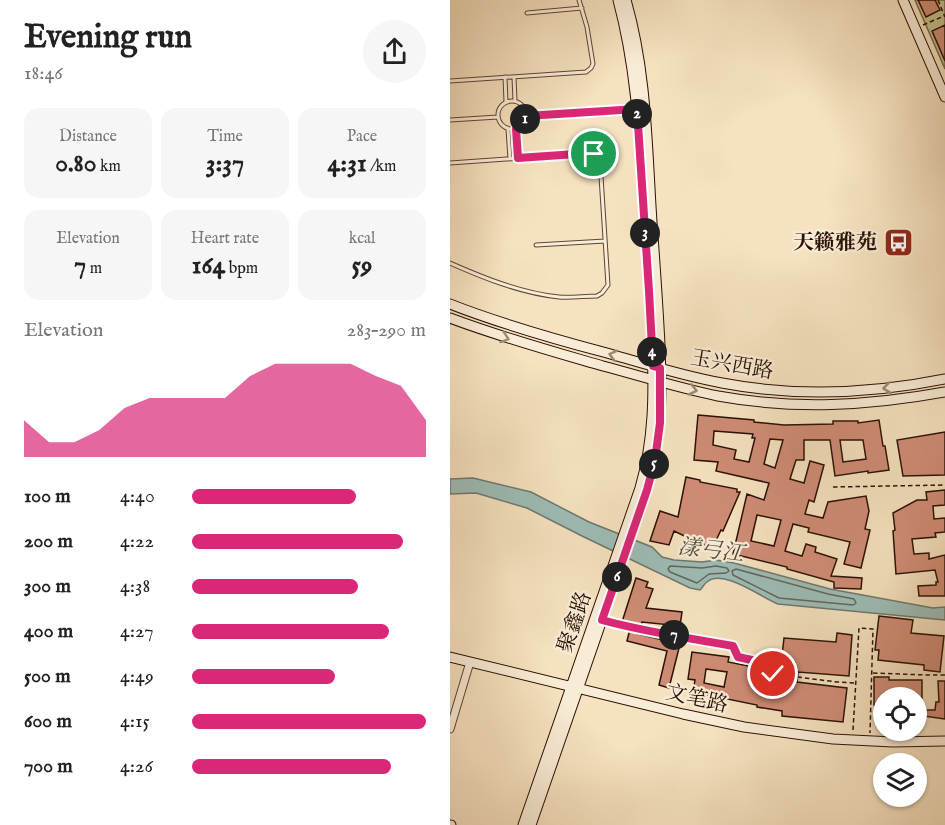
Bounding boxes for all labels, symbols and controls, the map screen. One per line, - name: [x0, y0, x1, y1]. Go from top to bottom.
- text: Evening run: [24, 17, 192, 59]
- button: share: [363, 20, 426, 83]
- text: 18:46: [24, 61, 63, 86]
- pin: 2: [622, 99, 652, 129]
- pin: 1: [510, 104, 540, 134]
- text: 2: [633, 104, 641, 124]
- text: 1: [522, 109, 528, 129]
- text: Distance: [59, 127, 117, 147]
- text: Time: [207, 127, 243, 147]
- text: Pace: [347, 127, 377, 147]
- pin: [568, 128, 619, 179]
- icon: arrive: [577, 137, 610, 170]
- text: 0.80: [55, 147, 96, 180]
- text: 3:37: [206, 147, 244, 180]
- text: 4:31: [328, 147, 367, 180]
- text: km: [96, 157, 121, 177]
- text: /km: [367, 157, 396, 177]
- pin: 3: [630, 218, 660, 248]
- text: 3: [642, 223, 648, 243]
- bus stop icon: 天籁雅苑: [882, 226, 914, 258]
- text: Elevation: [56, 229, 120, 249]
- text: Heart rate: [191, 229, 259, 249]
- text: kcal: [349, 229, 375, 249]
- place label: 天籁雅苑: [793, 230, 877, 257]
- text: 7: [74, 249, 86, 282]
- text: 164: [192, 249, 225, 282]
- text: 59: [352, 249, 372, 282]
- text: m: [86, 259, 102, 279]
- text: bpm: [225, 259, 258, 279]
- text: Elevation: [24, 318, 103, 343]
- text: 283–290 m: [347, 318, 426, 343]
- one-way arrow: [499, 330, 510, 343]
- pin: 4: [637, 337, 667, 367]
- text: 4: [648, 342, 656, 362]
- street label: 玉兴西路: [688, 345, 775, 386]
- one-way arrow: [608, 350, 619, 362]
- one-way arrow: [883, 381, 892, 394]
- one-way arrow: [688, 383, 698, 396]
- pin: 5: [639, 449, 669, 479]
- text: 5: [651, 454, 657, 474]
- text: 100 m: [24, 484, 71, 509]
- text: 4:40: [120, 484, 155, 509]
- text: 200 m: [24, 529, 73, 554]
- text: 4:22: [120, 529, 154, 554]
- water label: 漾弓江: [676, 533, 748, 569]
- pin: 6: [602, 562, 632, 592]
- text: 6: [614, 567, 620, 587]
- text: 300 m: [24, 574, 71, 599]
- text: 4:38: [120, 574, 150, 599]
- street label: 聚鑫路: [552, 588, 598, 657]
- text: 400 m: [24, 619, 73, 644]
- text: 4:27: [120, 619, 154, 644]
- pin: 7: [659, 620, 689, 650]
- text: 7: [670, 625, 678, 645]
- pin: [747, 648, 798, 699]
- icon: check: [756, 657, 789, 690]
- text: 500 m: [24, 664, 71, 689]
- text: 4:49: [120, 664, 154, 689]
- street label: 文笔路: [663, 679, 730, 720]
- map controls: [873, 687, 927, 807]
- button: locate: [873, 687, 927, 741]
- text: 600 m: [24, 709, 72, 734]
- text: 4:15: [120, 709, 150, 734]
- button: layers: [873, 753, 927, 807]
- text: 700 m: [24, 754, 73, 779]
- text: 4:26: [120, 754, 153, 779]

